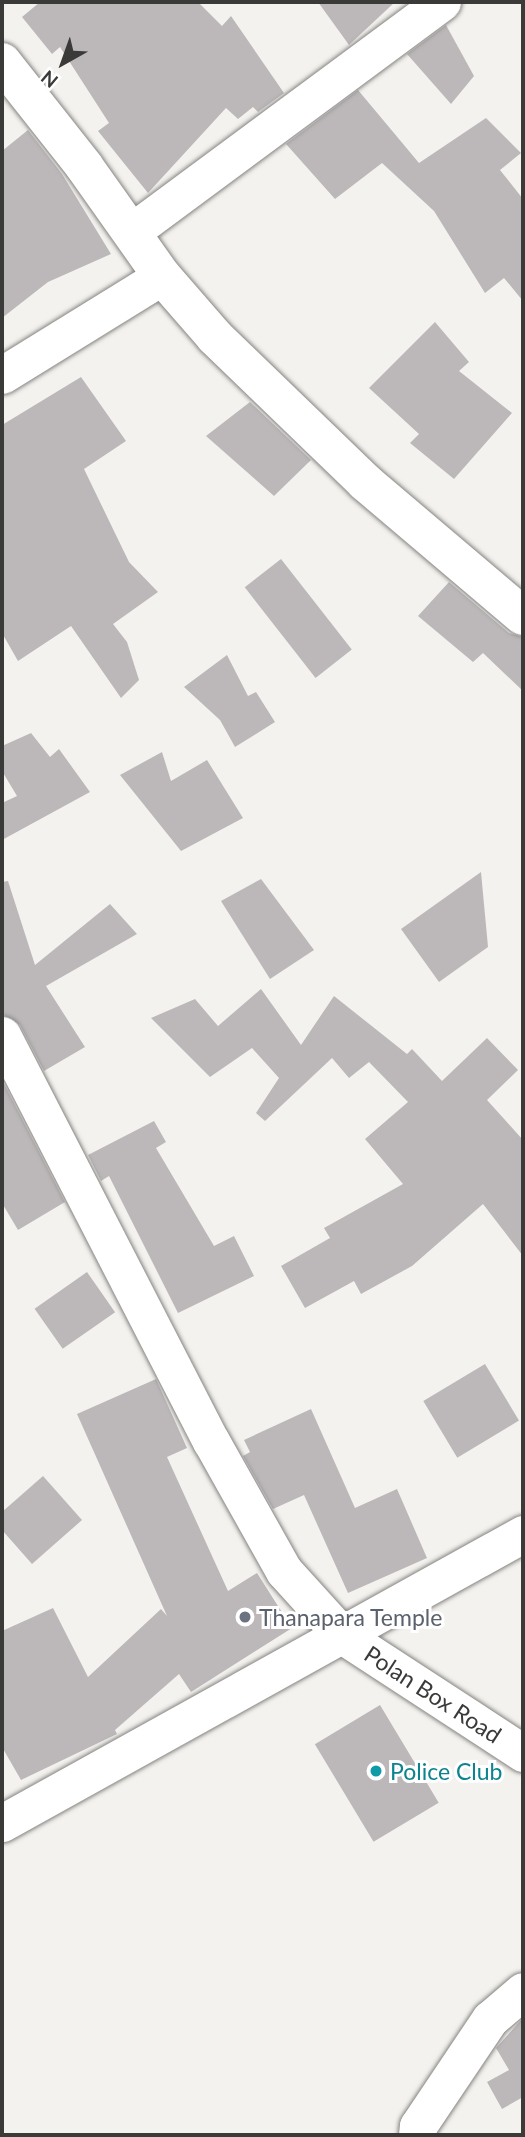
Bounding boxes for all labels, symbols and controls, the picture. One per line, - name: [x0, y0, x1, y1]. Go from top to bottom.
- north arrow: [28, 28, 98, 98]
- text: N: [36, 66, 62, 93]
- place label: Thanapara Temple: [259, 1603, 443, 1631]
- marker: Thanapara Temple: [237, 1609, 253, 1625]
- street label: Polan Box Road: [359, 1640, 507, 1748]
- place label: Police Club: [390, 1757, 502, 1785]
- marker: Police Club: [368, 1763, 384, 1779]

